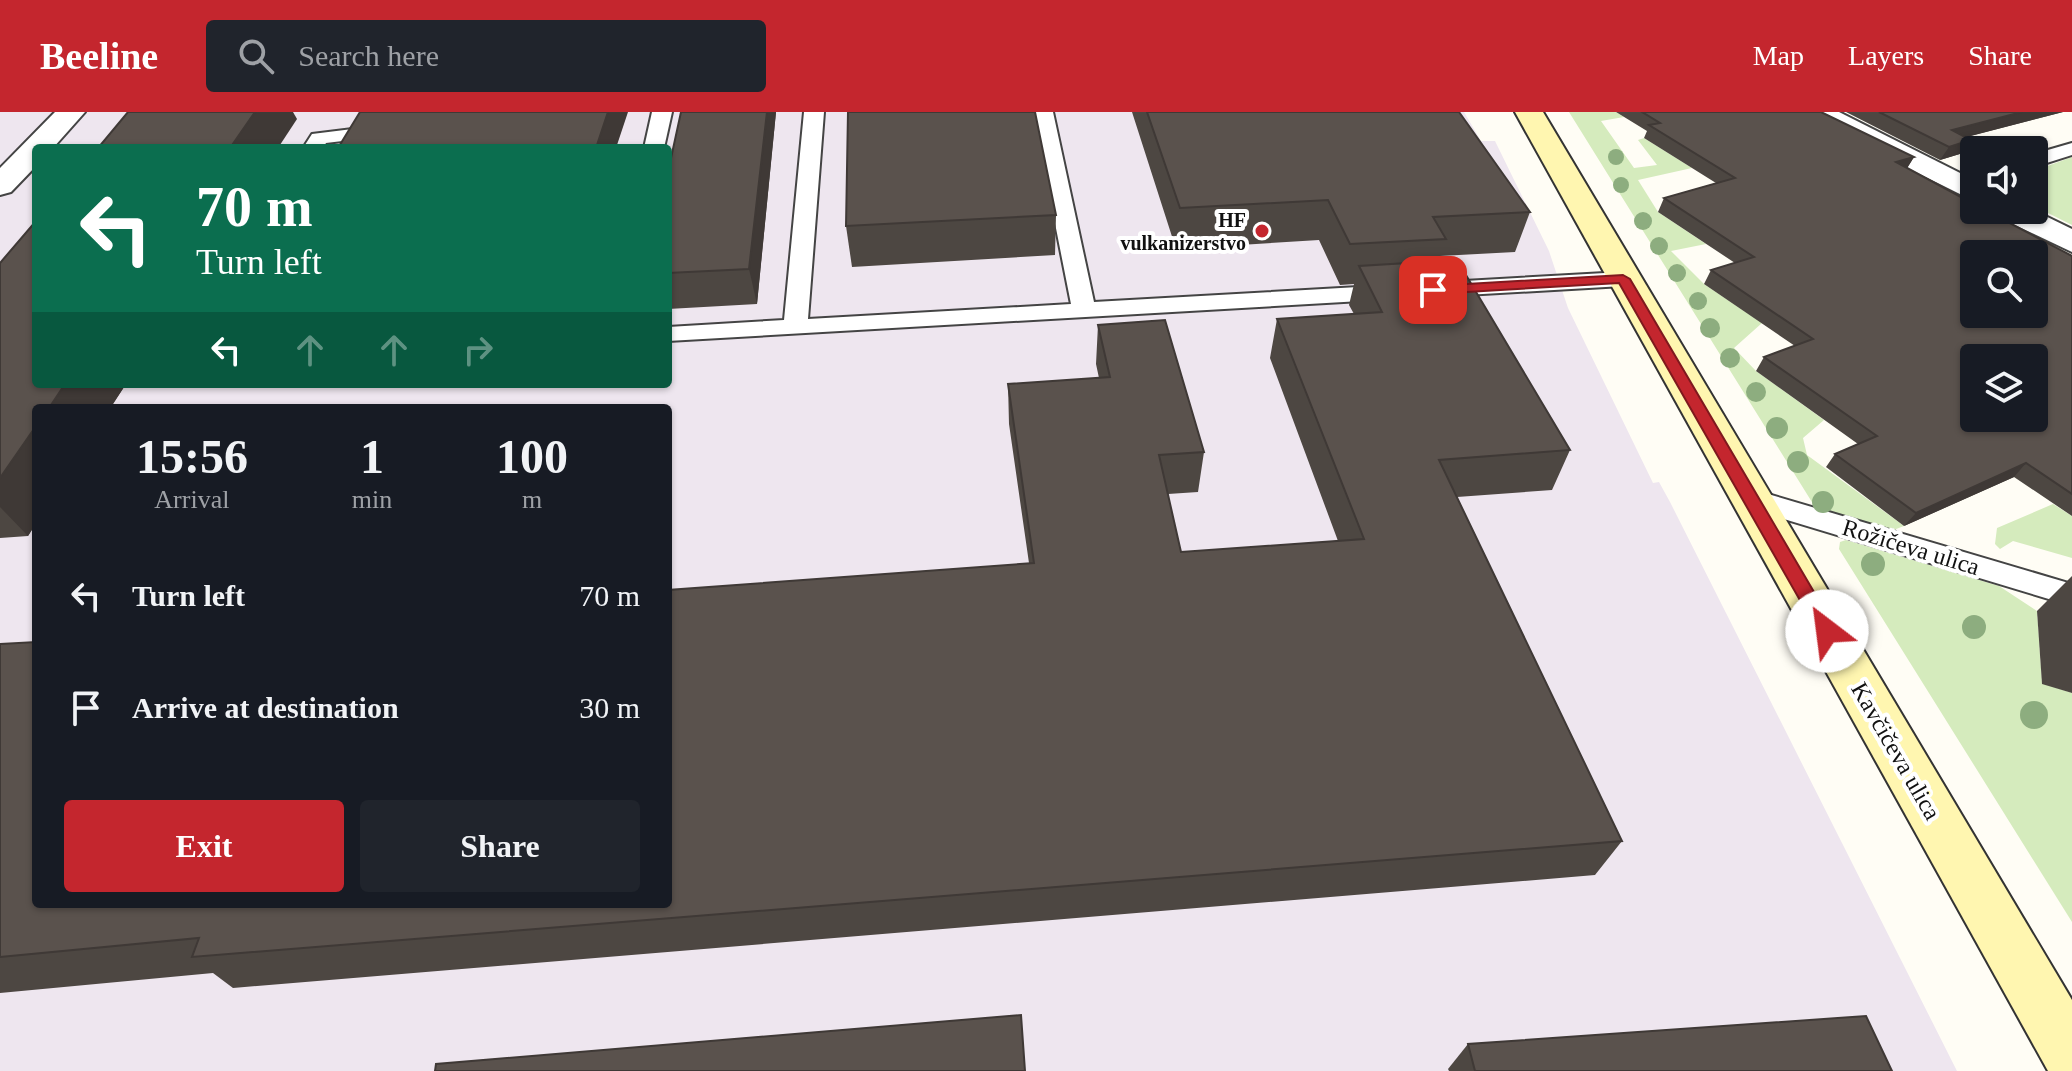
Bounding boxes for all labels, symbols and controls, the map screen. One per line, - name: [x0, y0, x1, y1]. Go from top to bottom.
- search box: [206, 20, 766, 92]
- icon: search: [234, 34, 278, 78]
- text: Beeline: [40, 35, 158, 77]
- text: Search here: [298, 39, 439, 72]
- text: Map: [1753, 40, 1804, 71]
- text: Layers: [1848, 40, 1924, 71]
- text: Share: [1968, 40, 2032, 71]
- map controls: [1960, 136, 2048, 432]
- button: sound: [1960, 136, 2048, 224]
- icon: left: [64, 176, 168, 280]
- text: 70 m: [196, 176, 313, 238]
- place label: HF vulkanizerstvo: [1120, 209, 1246, 254]
- marker: HF vulkanizerstvo: [1253, 222, 1271, 240]
- button: search: [1960, 240, 2048, 328]
- text: Turn left: [196, 242, 322, 282]
- pin: [1399, 256, 1467, 324]
- icon: arrive: [1411, 268, 1455, 312]
- icon: left: [204, 328, 248, 372]
- icon: ahead: [288, 328, 332, 372]
- icon: ahead: [372, 328, 416, 372]
- icon: right: [456, 328, 500, 372]
- button: layers: [1960, 344, 2048, 432]
- text: 15:56: [136, 430, 248, 483]
- text: 1: [360, 430, 384, 483]
- text: 100: [496, 430, 568, 483]
- text: Arrival: [154, 485, 229, 514]
- text: min: [352, 485, 392, 514]
- text: m: [522, 485, 542, 514]
- street label: Rožičeva ulica: [1839, 514, 1983, 580]
- icon: left: [64, 574, 108, 618]
- text: Turn left: [132, 579, 245, 612]
- text: 70 m: [579, 579, 640, 612]
- position arrow: [1785, 589, 1869, 673]
- street label: Kavčičeva ulica: [1846, 678, 1946, 824]
- icon: arrive: [64, 686, 108, 730]
- text: Arrive at destination: [132, 691, 399, 724]
- text: 30 m: [579, 691, 640, 724]
- button: Exit: [64, 800, 344, 892]
- button: Share: [360, 800, 640, 892]

